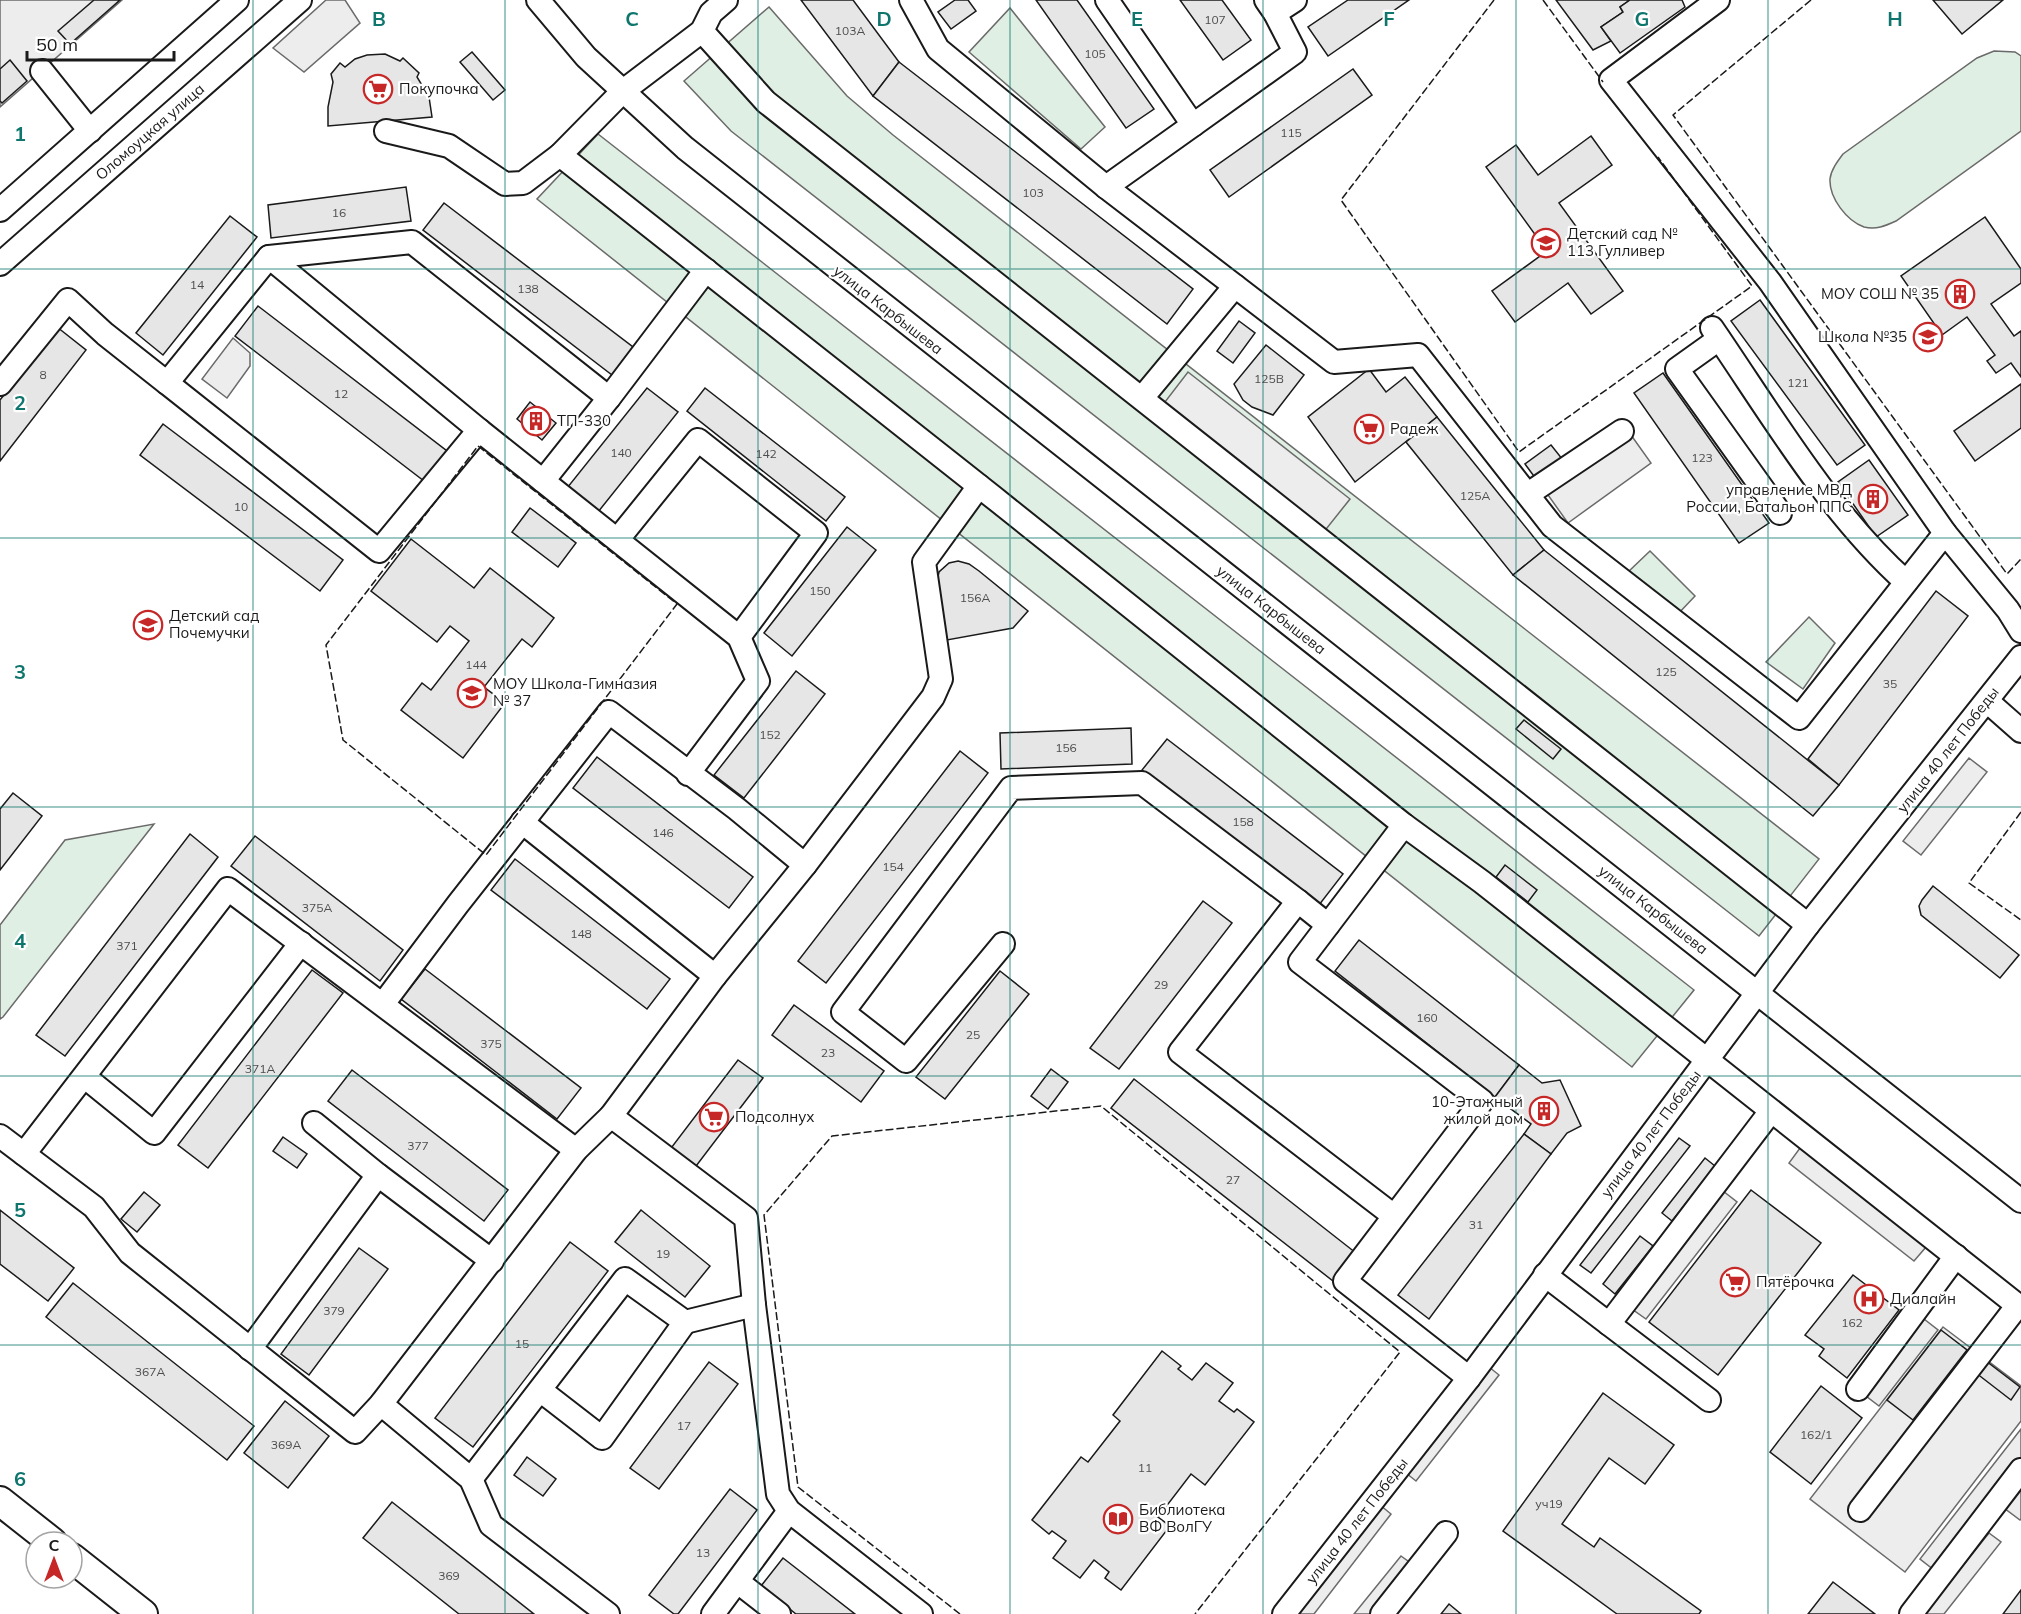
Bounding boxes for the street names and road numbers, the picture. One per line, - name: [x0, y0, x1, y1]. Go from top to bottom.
- street label: Оломоуцкая улица: [91, 79, 208, 184]
- street label: улица Карбышева: [830, 261, 947, 358]
- street label: улица Карбышева: [1213, 561, 1330, 658]
- street label: улица 40 лет Победы: [1892, 683, 2003, 817]
- street label: улица Карбышева: [1595, 861, 1712, 958]
- street label: улица 40 лет Победы: [1596, 1066, 1705, 1201]
- street label: улица 40 лет Победы: [1301, 1454, 1412, 1588]

